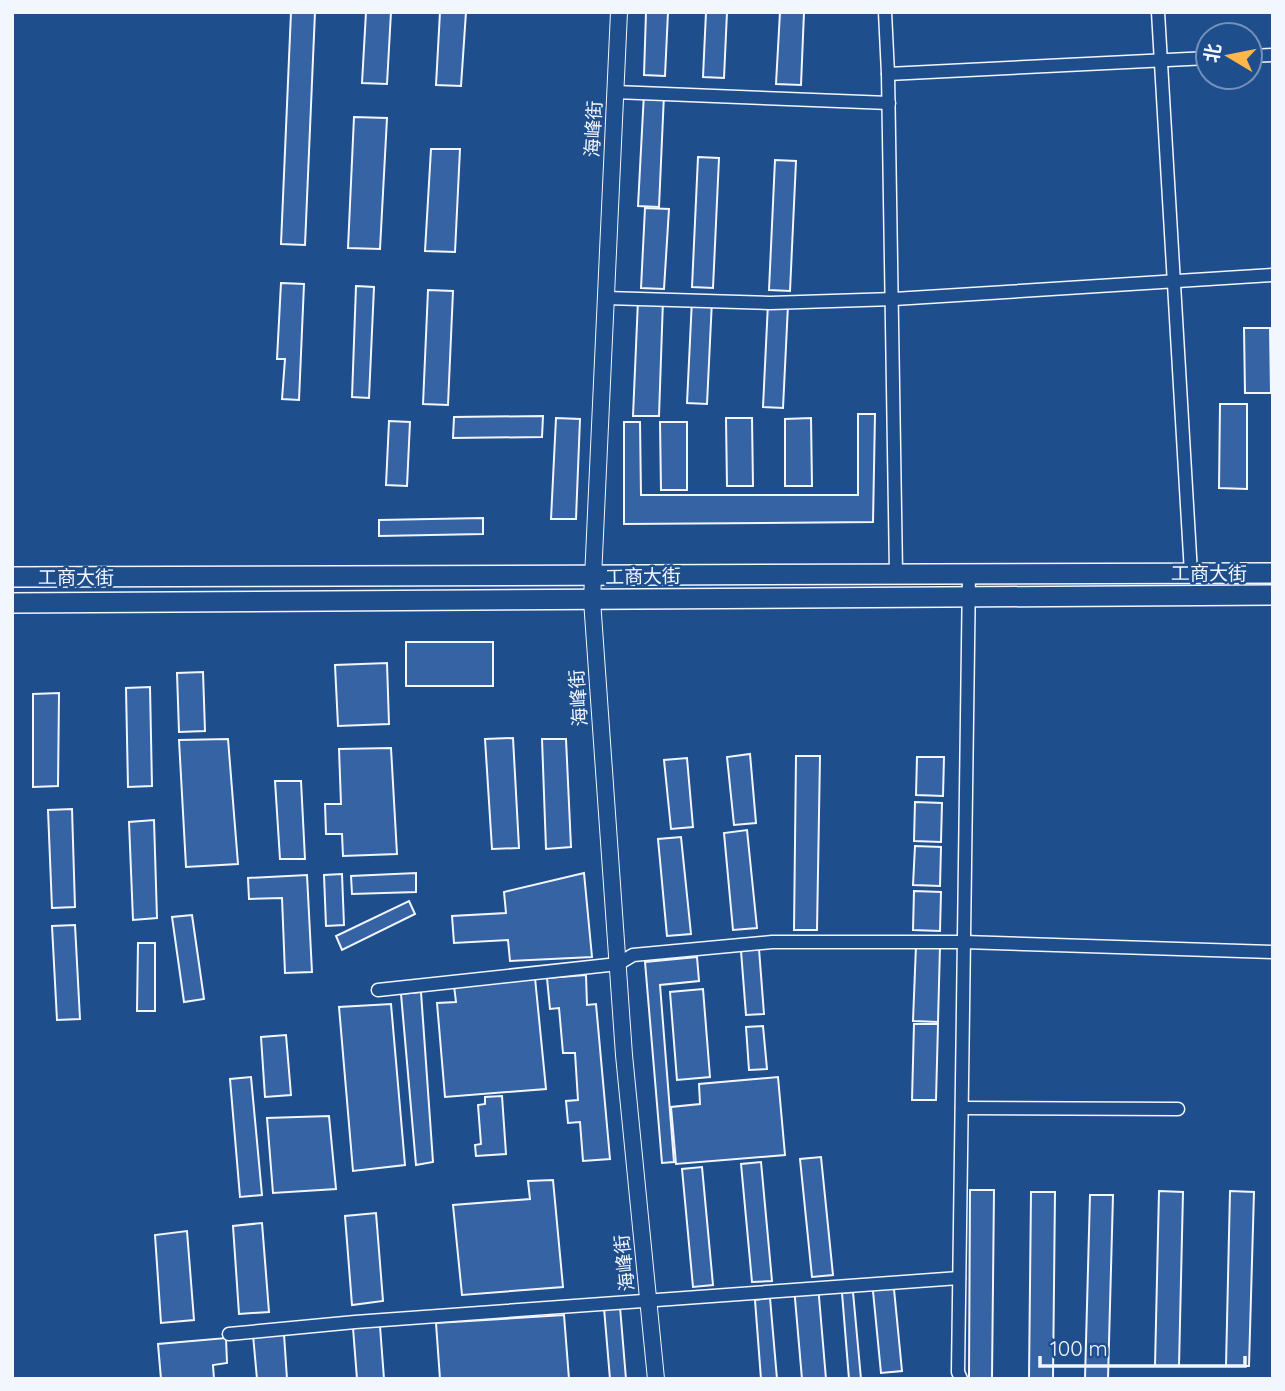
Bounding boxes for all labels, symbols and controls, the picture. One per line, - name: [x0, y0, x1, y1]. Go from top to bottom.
- north arrow: [1194, 21, 1264, 91]
- text: 北: [1199, 42, 1226, 64]
- street label: 海峰街: [580, 100, 606, 158]
- street label: 工商大街: [1171, 561, 1247, 585]
- street label: 工商大街: [605, 563, 681, 589]
- street label: 工商大街: [38, 565, 114, 589]
- street label: 海峰街: [564, 669, 592, 727]
- street label: 海峰街: [609, 1233, 639, 1293]
- scale bar: [1040, 1324, 1245, 1368]
- text: 100 m: [1050, 1335, 1108, 1361]

